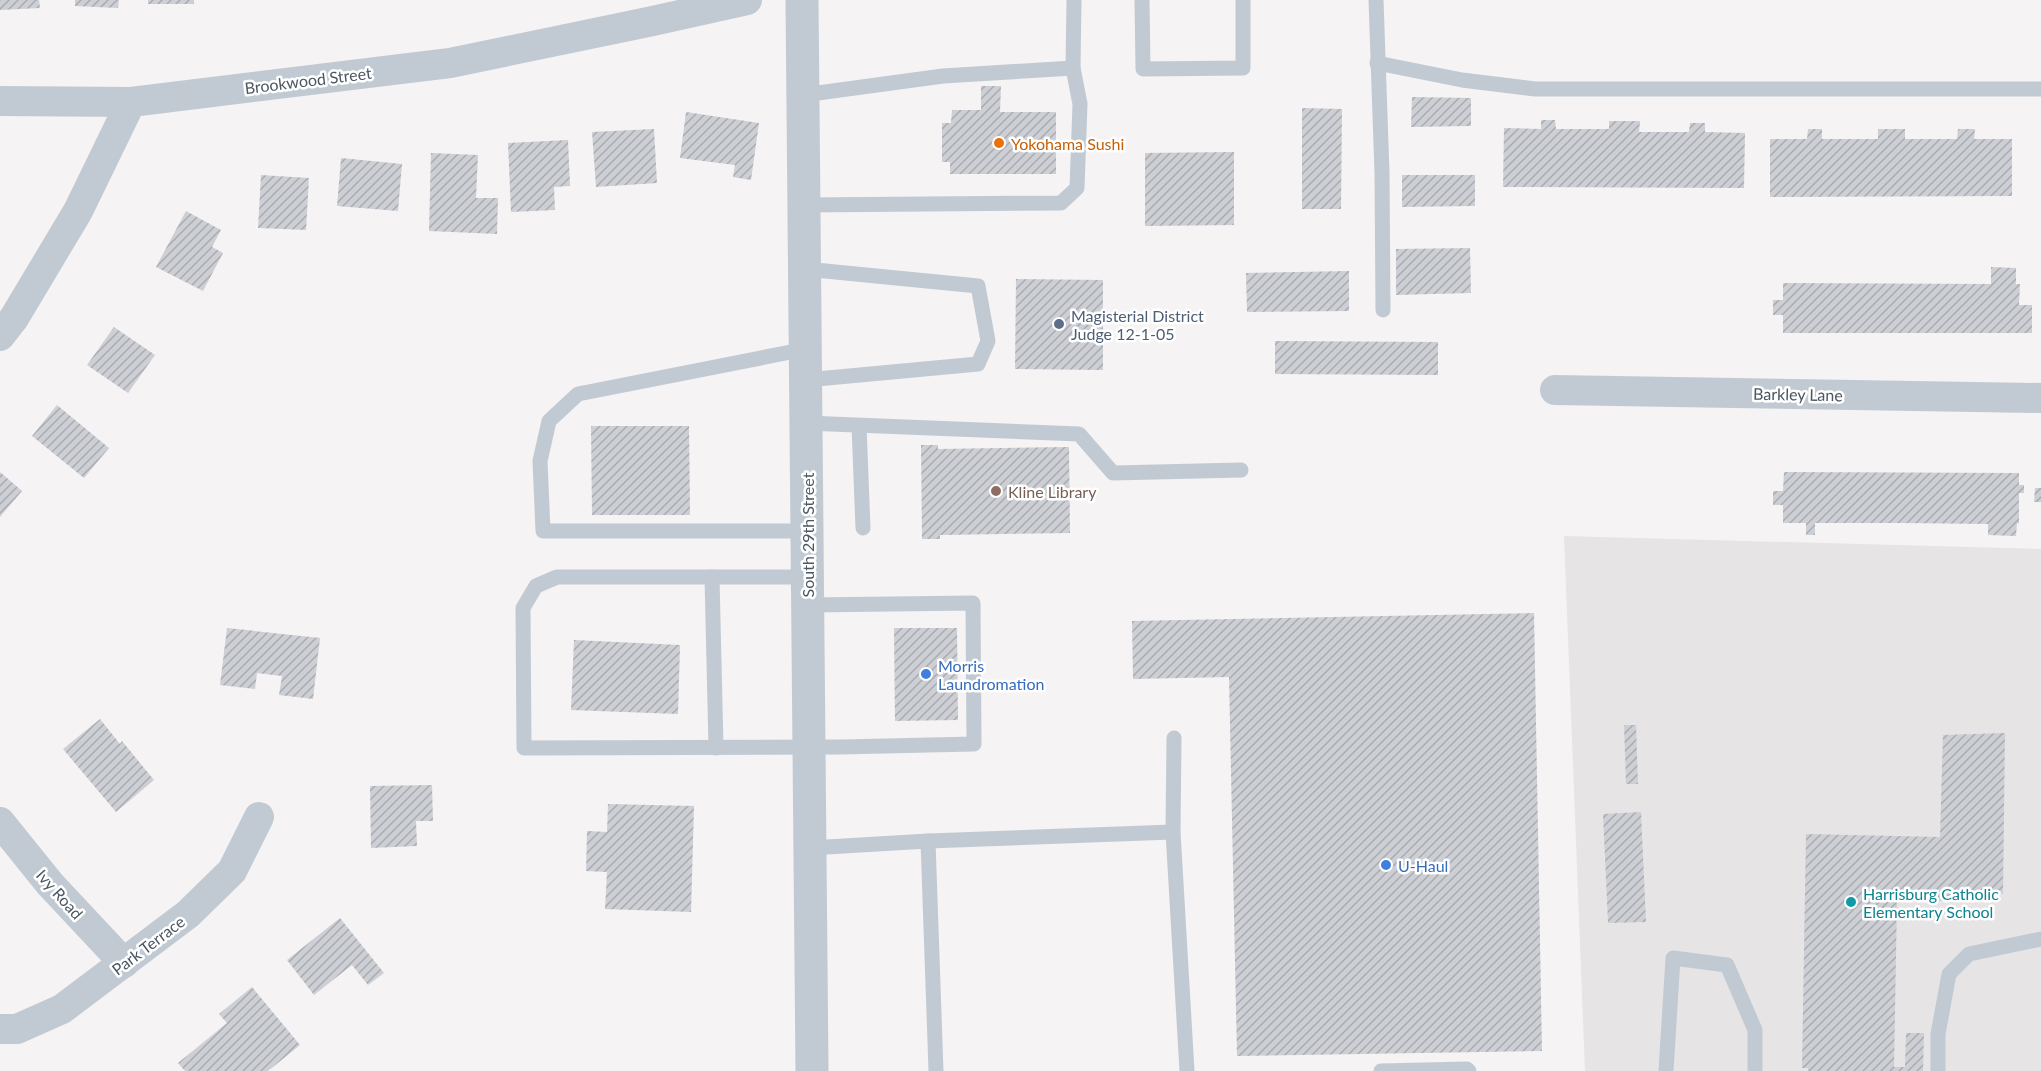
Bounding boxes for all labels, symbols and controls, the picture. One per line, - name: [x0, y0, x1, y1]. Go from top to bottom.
- street label: Brookwood Street: [243, 63, 373, 97]
- place label: Yokohama Sushi: [1011, 134, 1124, 153]
- marker: Yokohama Sushi: [992, 136, 1006, 150]
- place label: Magisterial District Judge 12-1-05: [1071, 306, 1204, 343]
- marker: Magisterial District Judge 12-1-05: [1052, 317, 1066, 331]
- street label: Barkley Lane: [1753, 384, 1843, 404]
- street label: South 29th Street: [798, 472, 817, 597]
- place label: Kline Library: [1008, 482, 1097, 501]
- marker: Kline Library: [989, 484, 1003, 498]
- place label: Morris Laundromation: [938, 656, 1044, 693]
- marker: Morris Laundromation: [919, 667, 933, 681]
- place label: U-Haul: [1398, 856, 1448, 875]
- marker: U-Haul: [1379, 858, 1393, 872]
- street label: Ivy Road: [33, 865, 87, 923]
- place label: Harrisburg Catholic Elementary School: [1863, 884, 1999, 921]
- marker: Harrisburg Catholic Elementary School: [1844, 895, 1858, 909]
- street label: Park Terrace: [108, 911, 188, 979]

